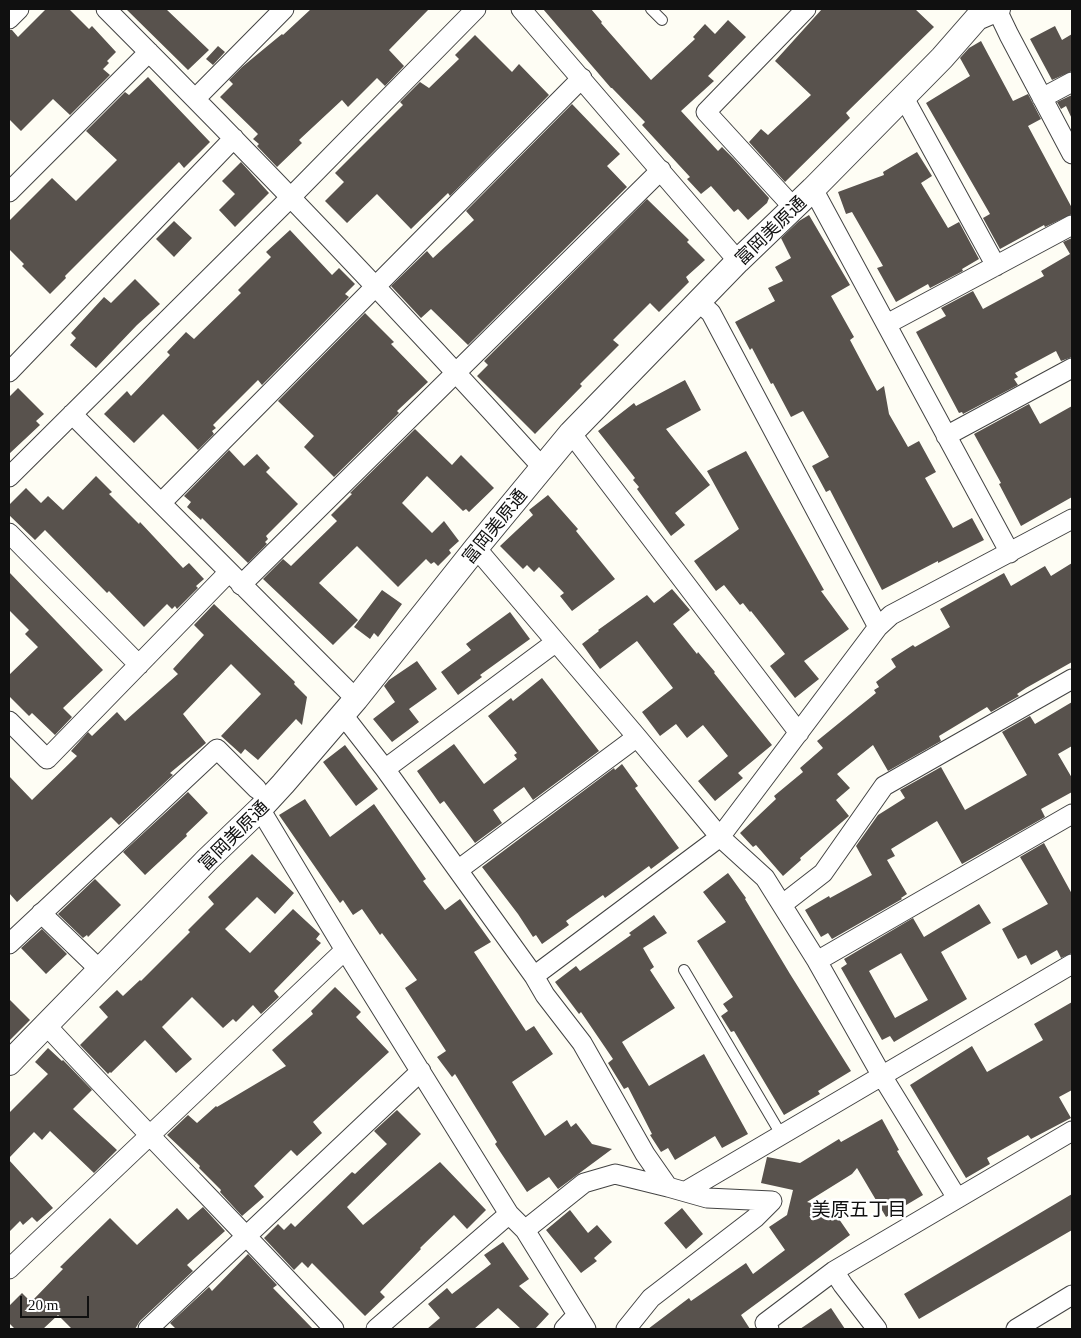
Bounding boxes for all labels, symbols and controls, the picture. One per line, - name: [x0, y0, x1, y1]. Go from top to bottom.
- street label: 富岡美原通: [730, 191, 810, 269]
- street label: 富岡美原通: [457, 484, 531, 568]
- street label: 富岡美原通: [194, 796, 272, 874]
- district label: 美原五丁目: [812, 1198, 906, 1220]
- scale bar: [22, 1286, 91, 1318]
- text: 20 m: [28, 1297, 58, 1313]

